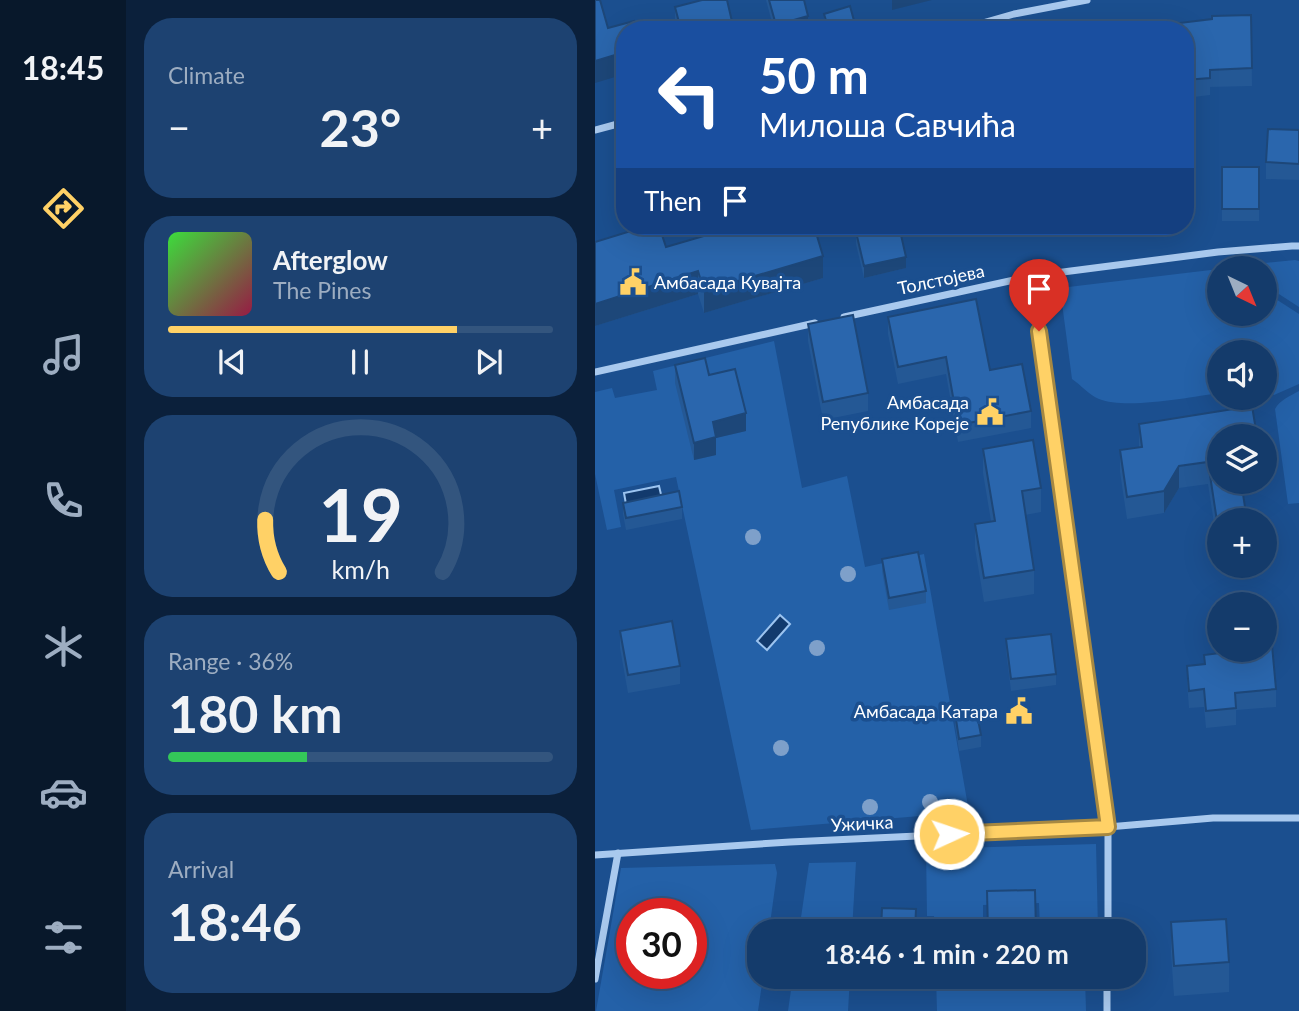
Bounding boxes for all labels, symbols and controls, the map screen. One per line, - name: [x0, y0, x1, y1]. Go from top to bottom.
- text: 50 m: [759, 46, 869, 104]
- text: 18:45: [22, 48, 104, 87]
- icon: left: [644, 49, 735, 140]
- text: Climate: [168, 61, 245, 89]
- text: 23°: [320, 96, 401, 158]
- text: −: [168, 104, 190, 150]
- text: +: [531, 104, 553, 150]
- text: Милоша Савчића: [759, 105, 1016, 144]
- icon: arrive: [716, 182, 754, 220]
- icon: directions: [39, 184, 88, 233]
- text: Then: [644, 185, 702, 217]
- text: Afterglow: [273, 244, 388, 276]
- north arrow: [1207, 256, 1277, 326]
- map controls: [1207, 256, 1277, 662]
- street label: Толстојева: [896, 259, 986, 299]
- pin: [1009, 259, 1069, 331]
- public building icon: Амбасада Кувајта: [618, 267, 648, 297]
- icon: arrive: [1020, 270, 1058, 308]
- place label: Амбасада Кувајта: [654, 271, 801, 293]
- text: The Pines: [273, 276, 371, 304]
- icon: music: [39, 330, 88, 379]
- button: sound: [1207, 340, 1277, 410]
- icon: previous: [213, 343, 251, 381]
- icon: pause: [341, 343, 379, 381]
- icon: next: [470, 343, 508, 381]
- place label: Амбасада Републике Кореје: [821, 391, 969, 434]
- public building icon: Амбасада Републике Кореје: [975, 397, 1005, 427]
- button: layers: [1207, 424, 1277, 494]
- text: 19: [318, 470, 403, 558]
- icon: phone: [39, 476, 88, 525]
- button: +: [1207, 508, 1277, 578]
- text: km/h: [331, 553, 390, 583]
- button: −: [1207, 592, 1277, 662]
- icon: climate: [39, 622, 88, 671]
- text: Range · 36%: [168, 647, 293, 675]
- text: 180 km: [168, 682, 342, 744]
- public building icon: Амбасада Катара: [1004, 696, 1034, 726]
- place label: Амбасада Катара: [854, 700, 998, 722]
- icon: car: [39, 768, 88, 817]
- position arrow: [912, 797, 986, 871]
- street label: Ужичка: [830, 810, 894, 836]
- text: Arrival: [168, 855, 234, 883]
- text: 18:46: [168, 890, 302, 952]
- speed limit sign: 30: [616, 898, 707, 989]
- icon: filters: [39, 913, 88, 962]
- text: 18:46 · 1 min · 220 m: [824, 938, 1069, 970]

